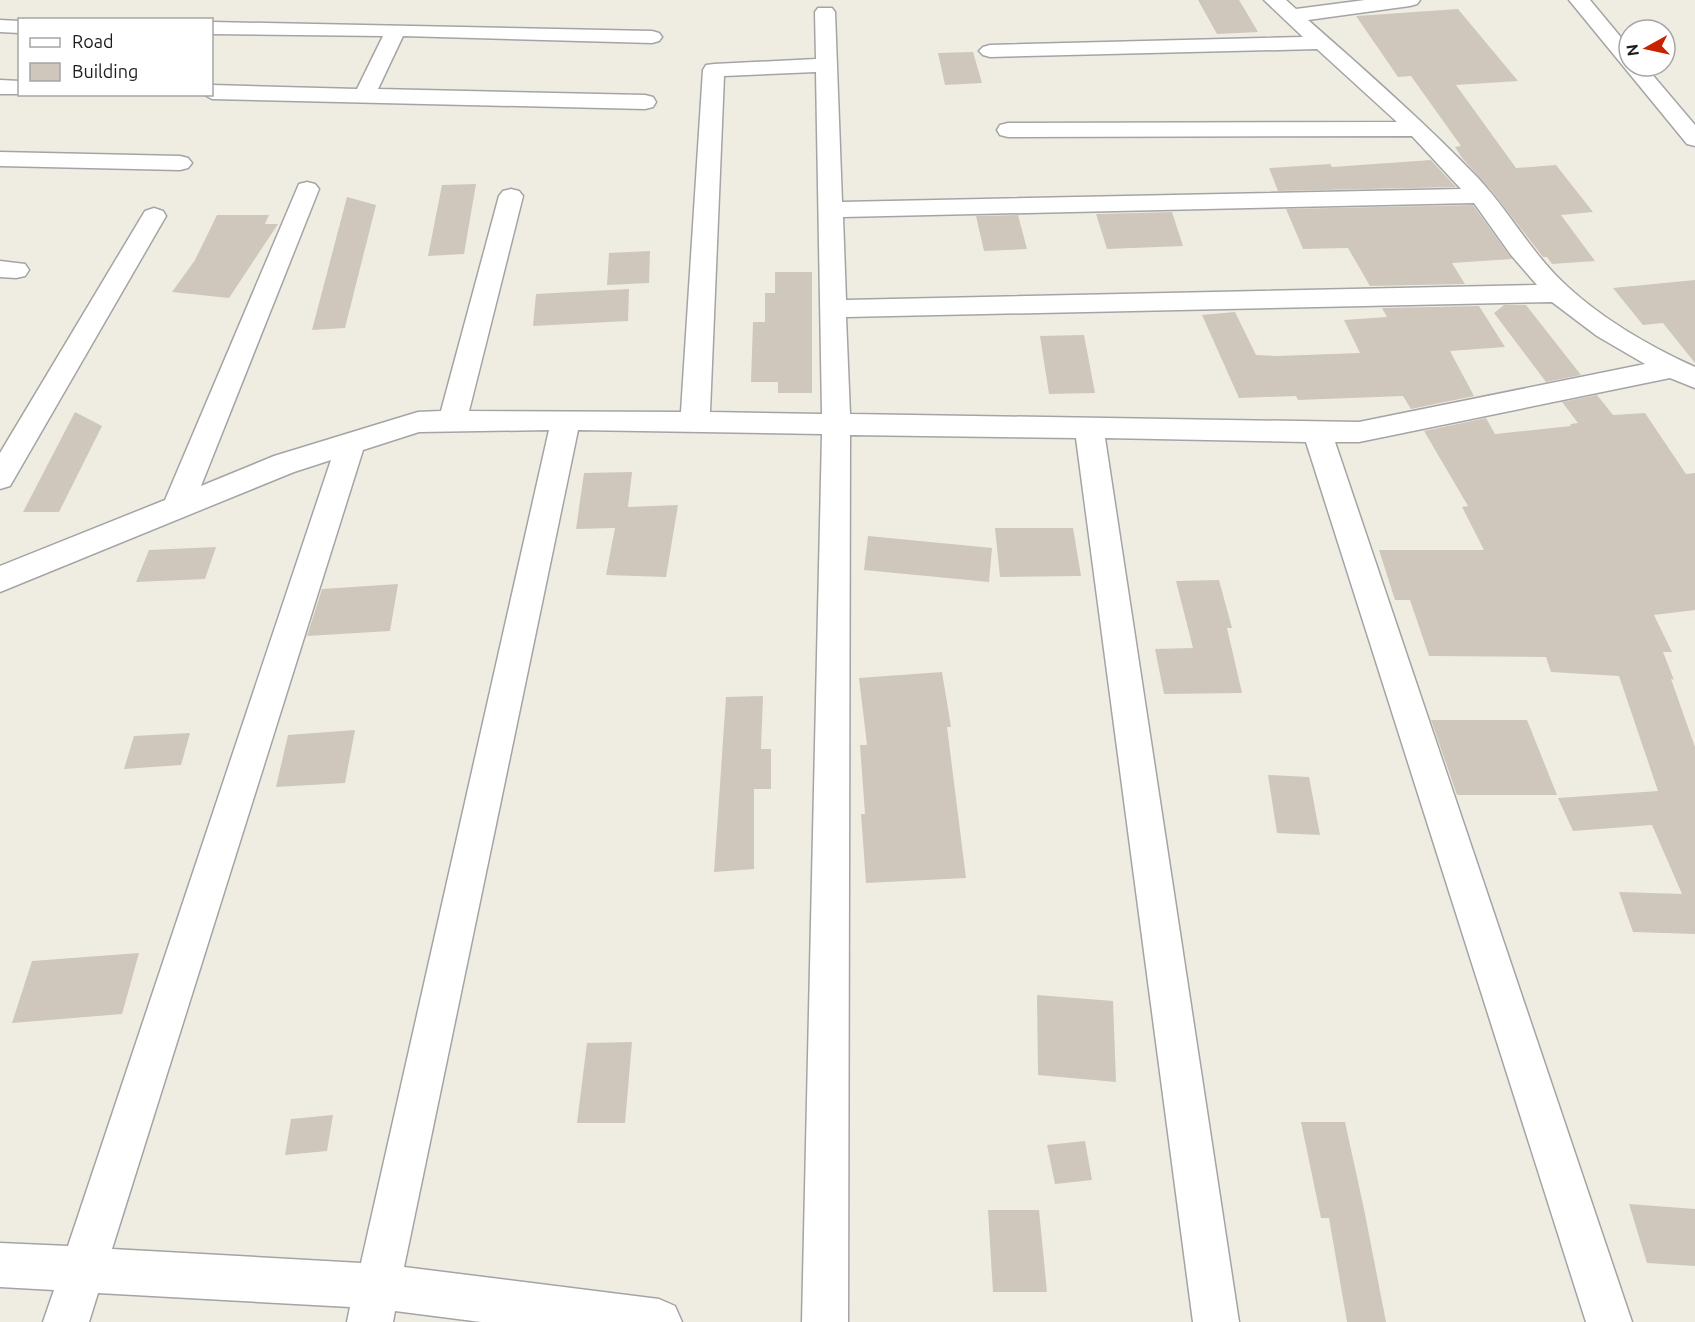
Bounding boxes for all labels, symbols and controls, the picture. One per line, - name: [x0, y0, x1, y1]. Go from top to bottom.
- legend: [18, 18, 213, 96]
- north arrow: [1617, 18, 1677, 78]
- text: Road: [72, 31, 114, 51]
- text: N: [1622, 43, 1642, 57]
- text: Building: [72, 61, 138, 81]

